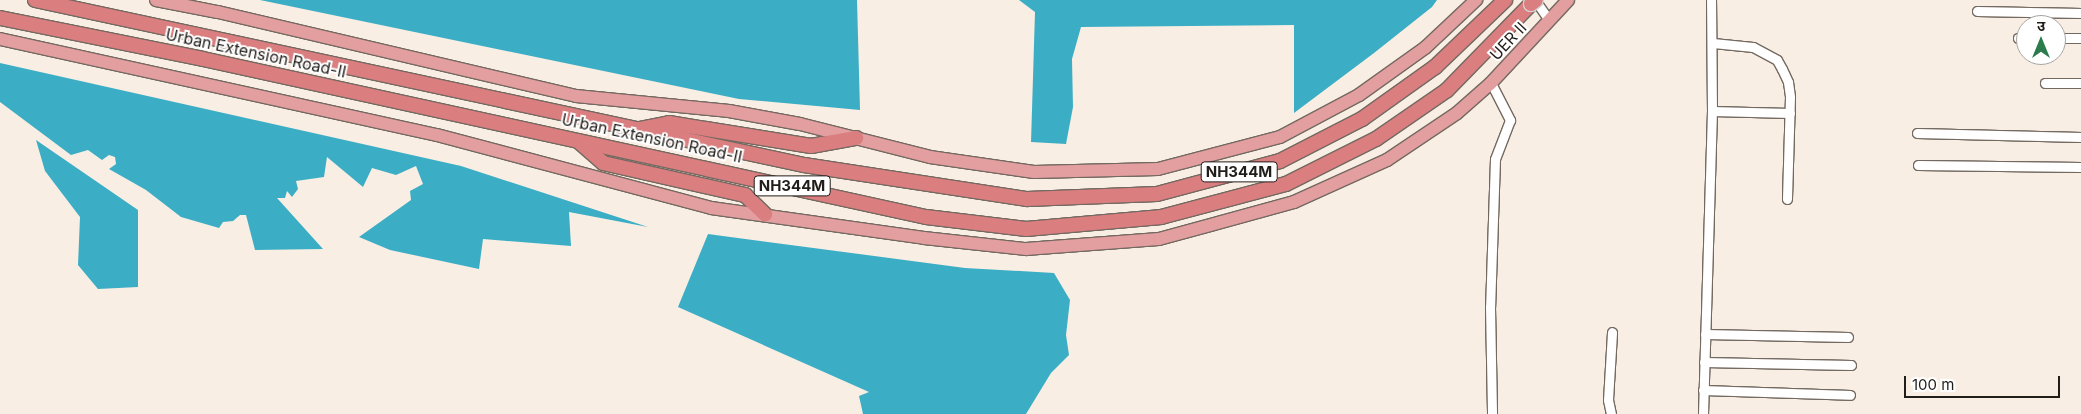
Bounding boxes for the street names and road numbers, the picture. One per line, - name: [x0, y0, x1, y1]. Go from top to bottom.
- street label: UER II: [1486, 18, 1530, 64]
- street label: Urban Extension Road-II: [164, 24, 348, 82]
- street label: Urban Extension Road-II: [560, 109, 744, 167]
- road number: NH344M: [1200, 160, 1278, 184]
- road number: NH344M: [753, 174, 831, 198]

